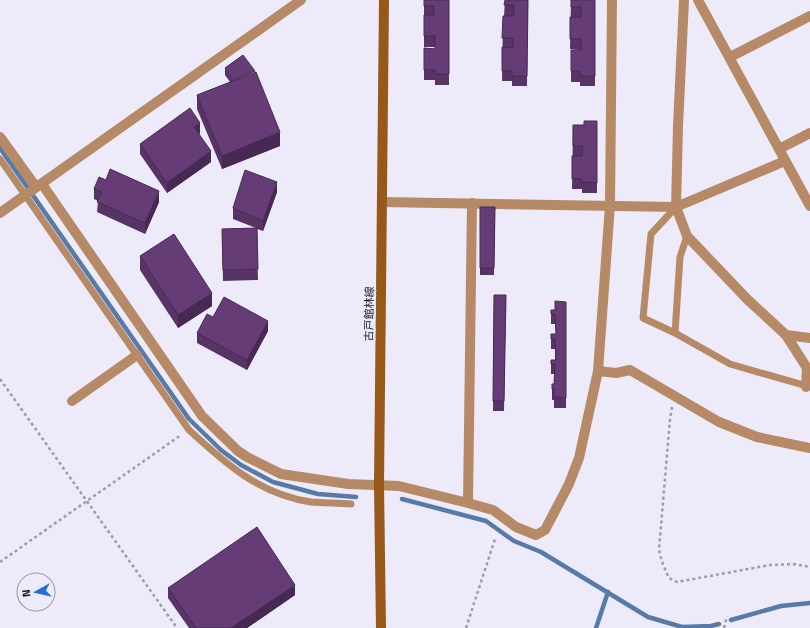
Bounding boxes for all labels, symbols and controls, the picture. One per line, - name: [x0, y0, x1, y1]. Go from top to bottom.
- street label: 古戸館林線: [361, 286, 377, 342]
- north arrow: [16, 572, 56, 612]
- text: N: [18, 589, 35, 598]

